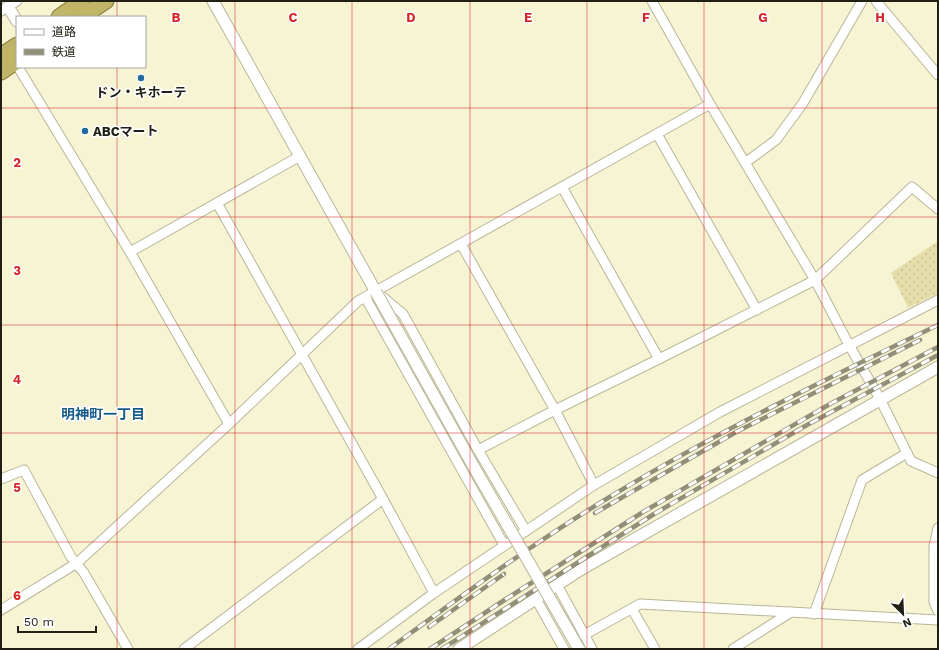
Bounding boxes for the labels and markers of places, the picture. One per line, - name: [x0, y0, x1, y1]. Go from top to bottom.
- marker: ドン・キホーテ: [136, 73, 146, 83]
- place label: ドン・キホーテ: [95, 85, 187, 100]
- place label: ABCマート: [93, 124, 159, 139]
- marker: ABCマート: [80, 126, 90, 136]

